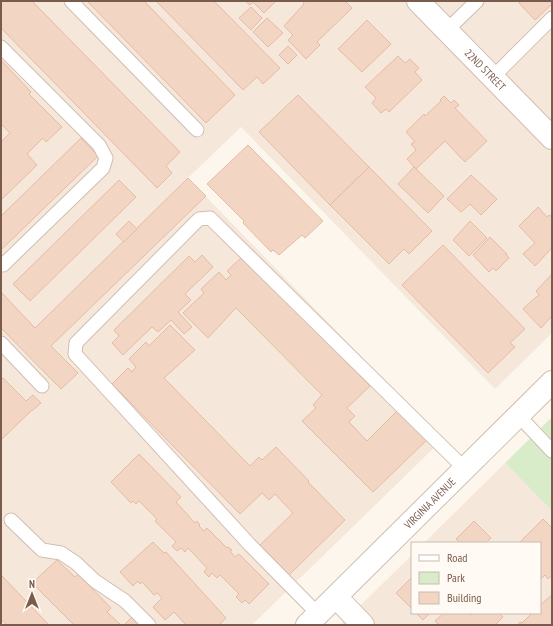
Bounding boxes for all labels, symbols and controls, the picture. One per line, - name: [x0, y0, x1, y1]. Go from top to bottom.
- street label: 22ND STREET: [461, 46, 509, 94]
- street label: VIRGINIA AVENUE: [400, 474, 459, 532]
- legend: [411, 542, 541, 614]
- text: Road: [447, 550, 467, 565]
- text: Park: [447, 570, 465, 585]
- north arrow: [12, 574, 52, 614]
- text: N: [29, 577, 35, 591]
- text: Building: [447, 590, 482, 605]

